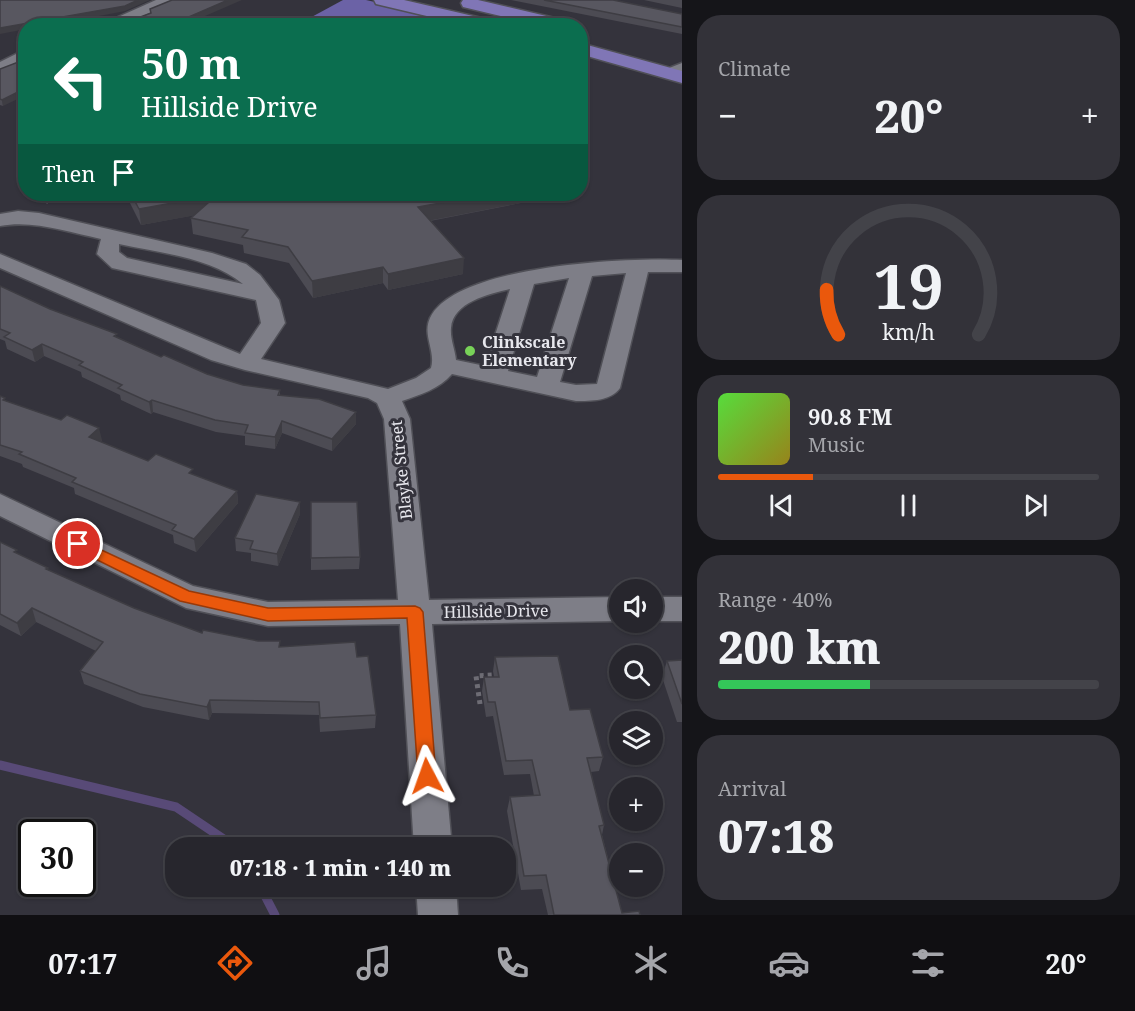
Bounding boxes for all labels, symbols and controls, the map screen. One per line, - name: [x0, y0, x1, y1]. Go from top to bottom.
- text: 50 m: [141, 34, 241, 91]
- icon: left: [42, 42, 120, 120]
- text: Climate: [718, 55, 791, 82]
- text: 20°: [874, 85, 943, 146]
- text: Hillside Drive: [141, 88, 318, 125]
- text: −: [718, 93, 737, 138]
- text: +: [1081, 93, 1099, 138]
- icon: arrive: [107, 156, 140, 189]
- text: Then: [42, 158, 95, 188]
- text: 19: [873, 242, 944, 327]
- text: km/h: [882, 317, 935, 346]
- place label: Clinkscale Elementary: [482, 331, 577, 371]
- marker: Clinkscale Elementary: [463, 344, 477, 358]
- text: 90.8 FM: [808, 401, 892, 431]
- street label: Blayke Street: [385, 419, 417, 521]
- text: Music: [808, 431, 865, 458]
- icon: previous: [765, 489, 798, 522]
- icon: pause: [892, 489, 925, 522]
- icon: next: [1019, 489, 1052, 522]
- pin: [52, 518, 103, 569]
- icon: arrive: [61, 527, 94, 560]
- map controls: [609, 579, 663, 897]
- button: sound: [609, 579, 663, 633]
- text: Range · 40%: [718, 586, 832, 613]
- street label: Hillside Drive: [443, 599, 549, 623]
- text: 200 km: [718, 616, 881, 677]
- button: search: [609, 645, 663, 699]
- button: layers: [609, 711, 663, 765]
- position arrow: [395, 744, 459, 808]
- text: Arrival: [718, 775, 786, 802]
- button: +: [609, 777, 663, 831]
- text: 07:18: [718, 805, 834, 866]
- speed limit sign: 30: [18, 819, 96, 897]
- button: −: [609, 843, 663, 897]
- text: 07:18 · 1 min · 140 m: [230, 852, 451, 882]
- icon: directions: [214, 942, 256, 984]
- icon: music: [353, 942, 395, 984]
- icon: phone: [491, 942, 533, 984]
- icon: climate: [630, 942, 672, 984]
- icon: car: [768, 942, 810, 984]
- icon: filters: [907, 942, 949, 984]
- text: 07:17: [48, 945, 118, 982]
- text: 20°: [1045, 945, 1087, 982]

